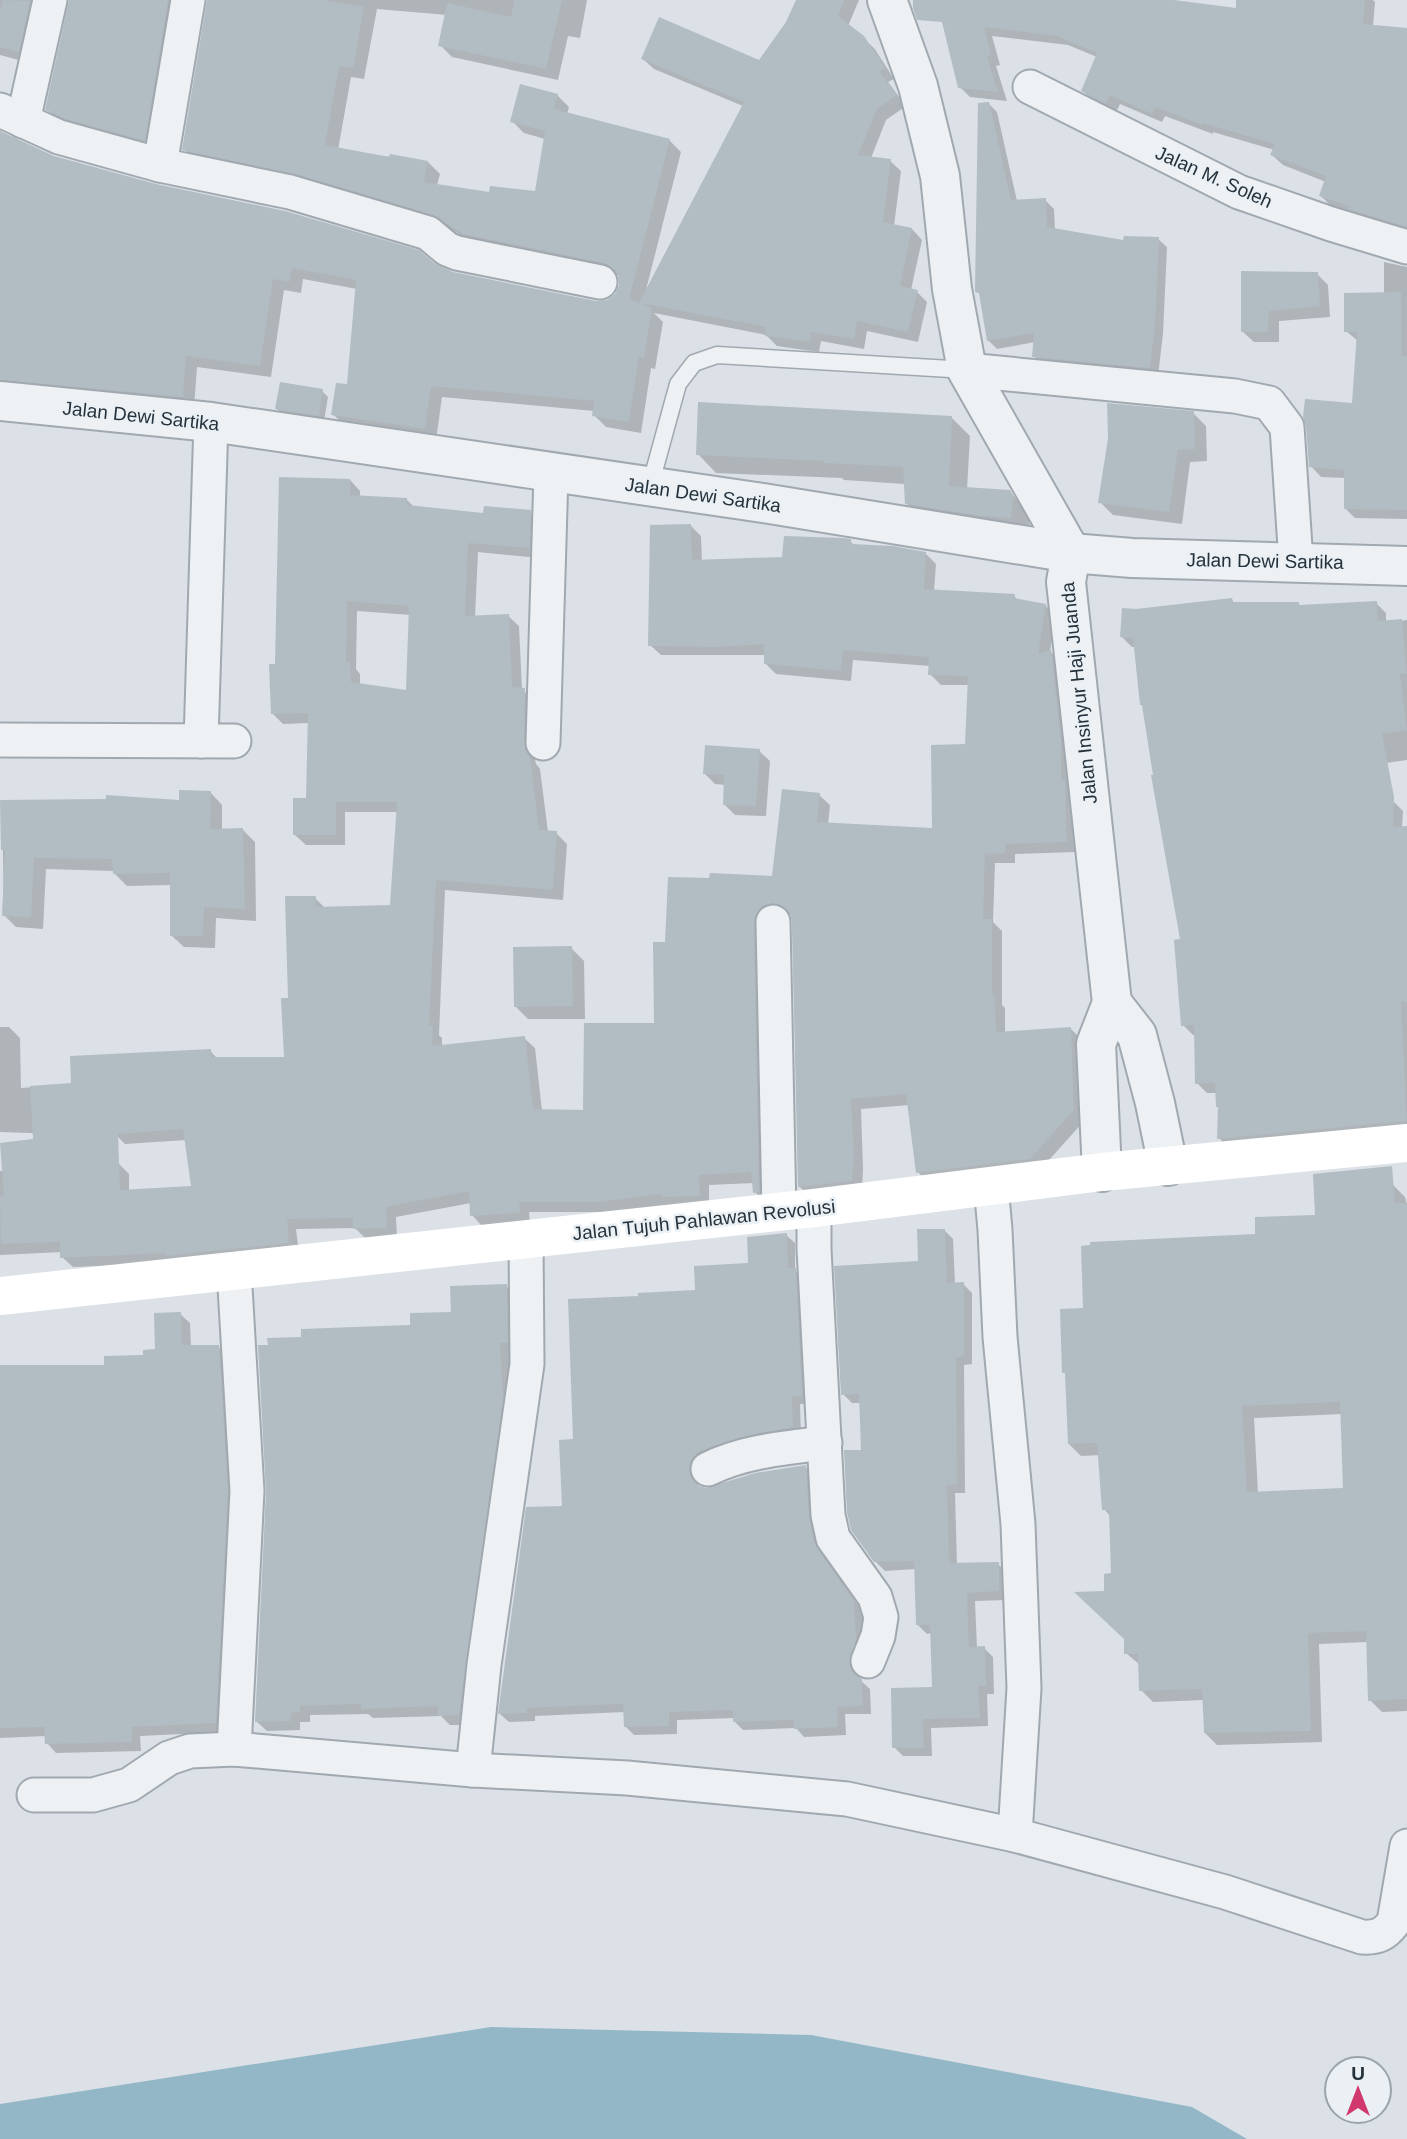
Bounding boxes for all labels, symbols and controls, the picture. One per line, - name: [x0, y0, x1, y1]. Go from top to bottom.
- street label: Jalan M. Soleh: [1152, 142, 1276, 212]
- street label: Jalan Dewi Sartika: [62, 397, 221, 435]
- street label: Jalan Dewi Sartika: [624, 474, 783, 516]
- street label: Jalan Dewi Sartika: [1186, 549, 1344, 573]
- street label: Jalan Insinyur Haji Juanda: [1057, 581, 1101, 805]
- street label: Jalan Tujuh Pahlawan Revolusi: [572, 1196, 836, 1244]
- north arrow: [1323, 2055, 1393, 2125]
- text: U: [1351, 2063, 1365, 2084]

